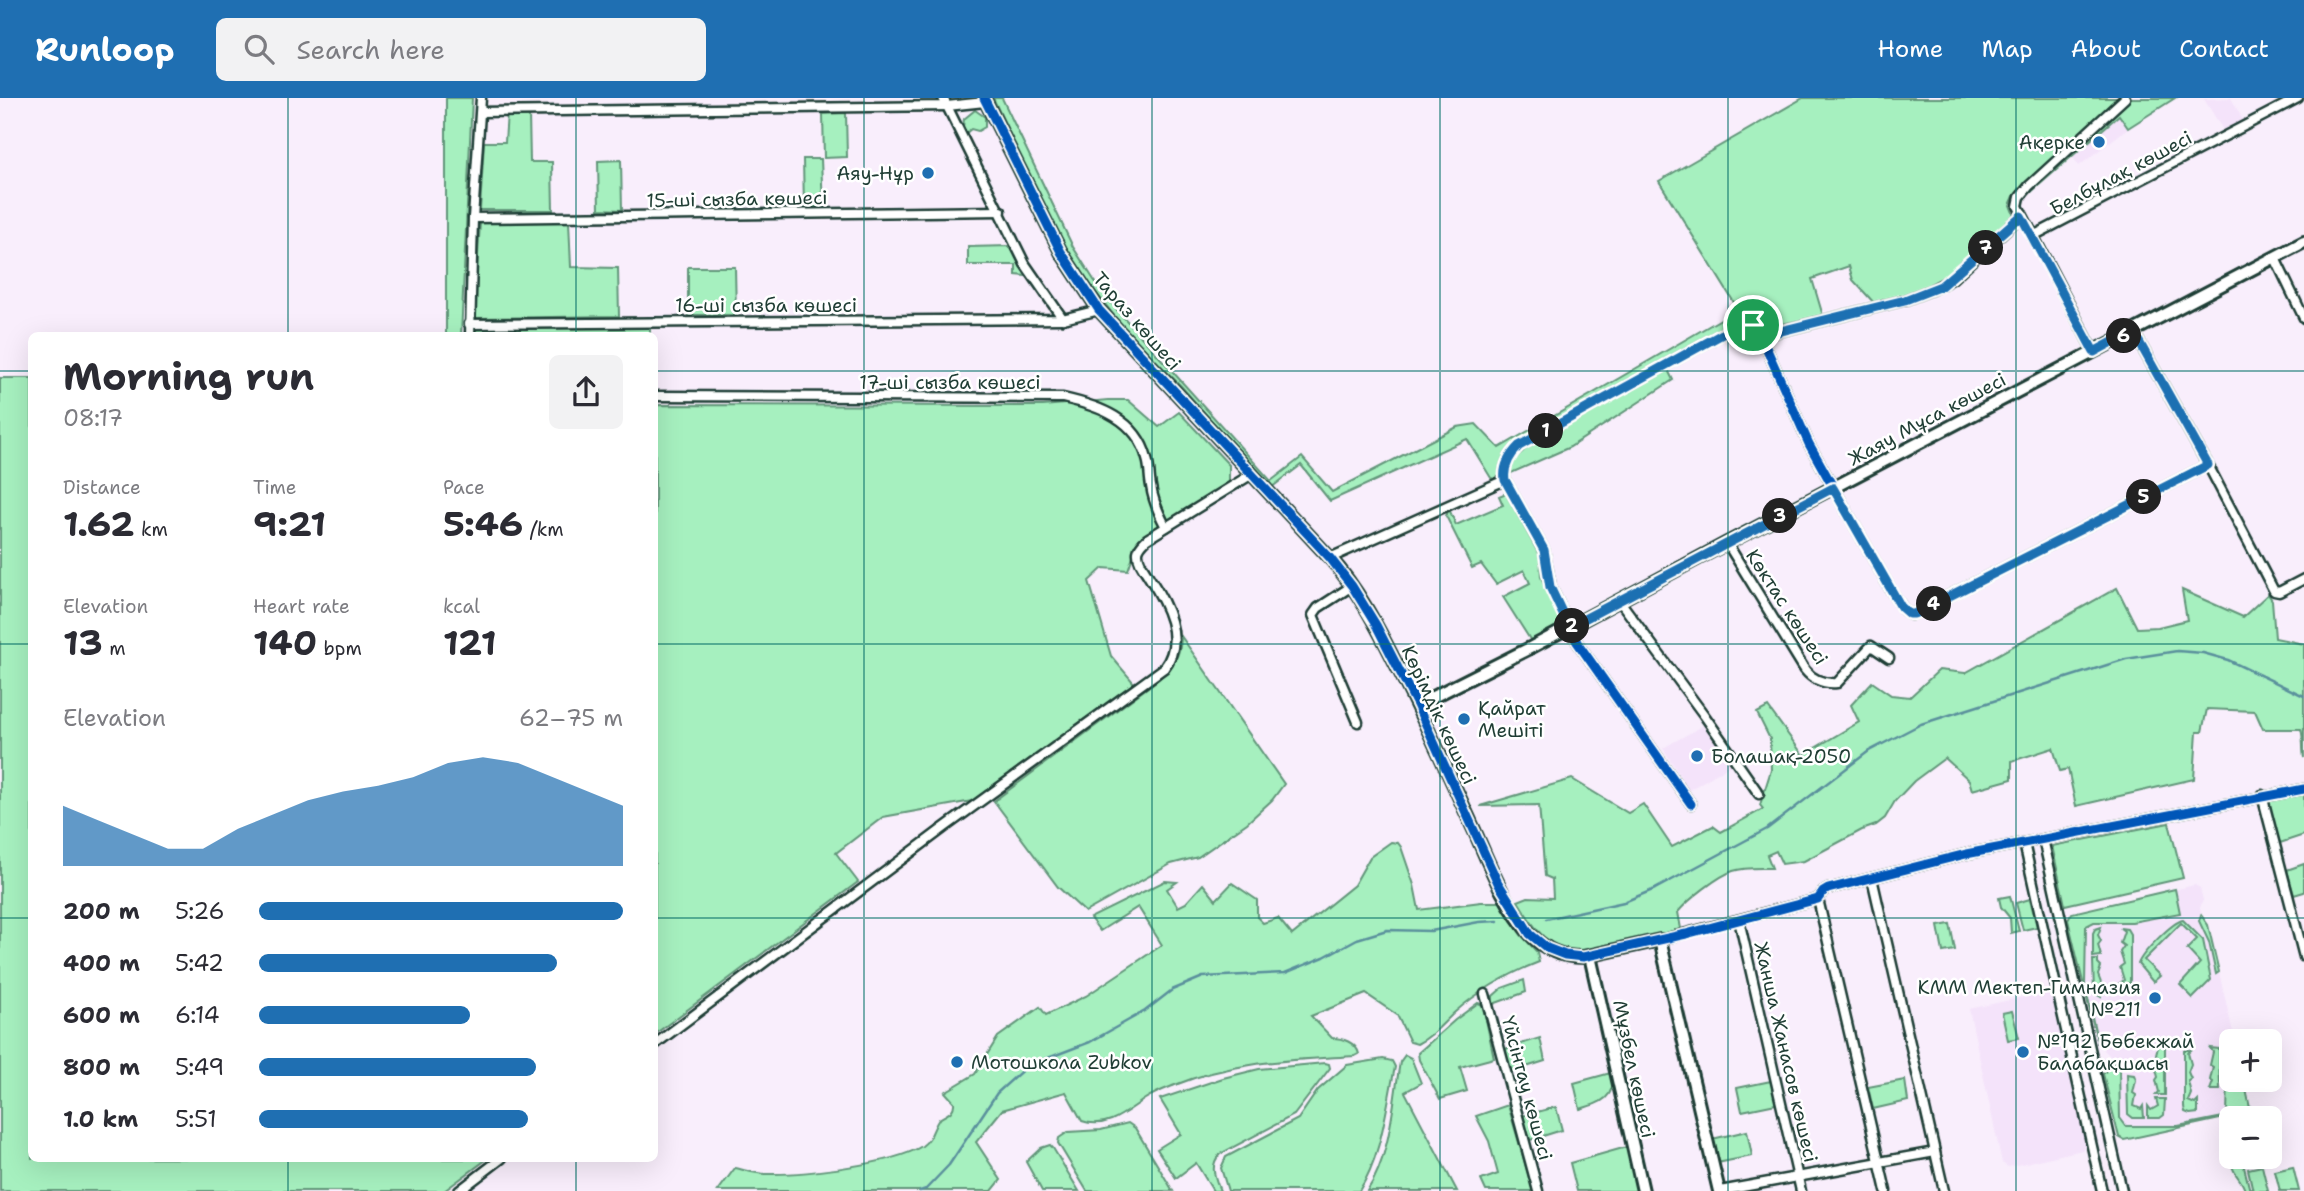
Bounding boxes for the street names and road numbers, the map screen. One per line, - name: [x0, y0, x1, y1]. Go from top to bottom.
- street label: Белбұлақ көшесі: [2046, 125, 2196, 221]
- street label: 15-ші сызба көшесі: [646, 185, 828, 213]
- street label: Тараз көшесі: [1087, 266, 1187, 376]
- street label: 16-ші сызба көшесі: [675, 293, 857, 318]
- street label: Жаяу Мұса көшесі: [1844, 367, 2010, 471]
- street label: 17-ші сызба көшесі: [859, 370, 1041, 395]
- street label: Көктас көшесі: [1740, 544, 1834, 670]
- street label: Көрімдік көшесі: [1396, 642, 1482, 788]
- street label: Жанша Жанасов көшесі: [1748, 939, 1824, 1165]
- street label: Мұзбел көшесі: [1607, 998, 1661, 1140]
- street label: Үйсінтау көшесі: [1496, 1013, 1558, 1163]

